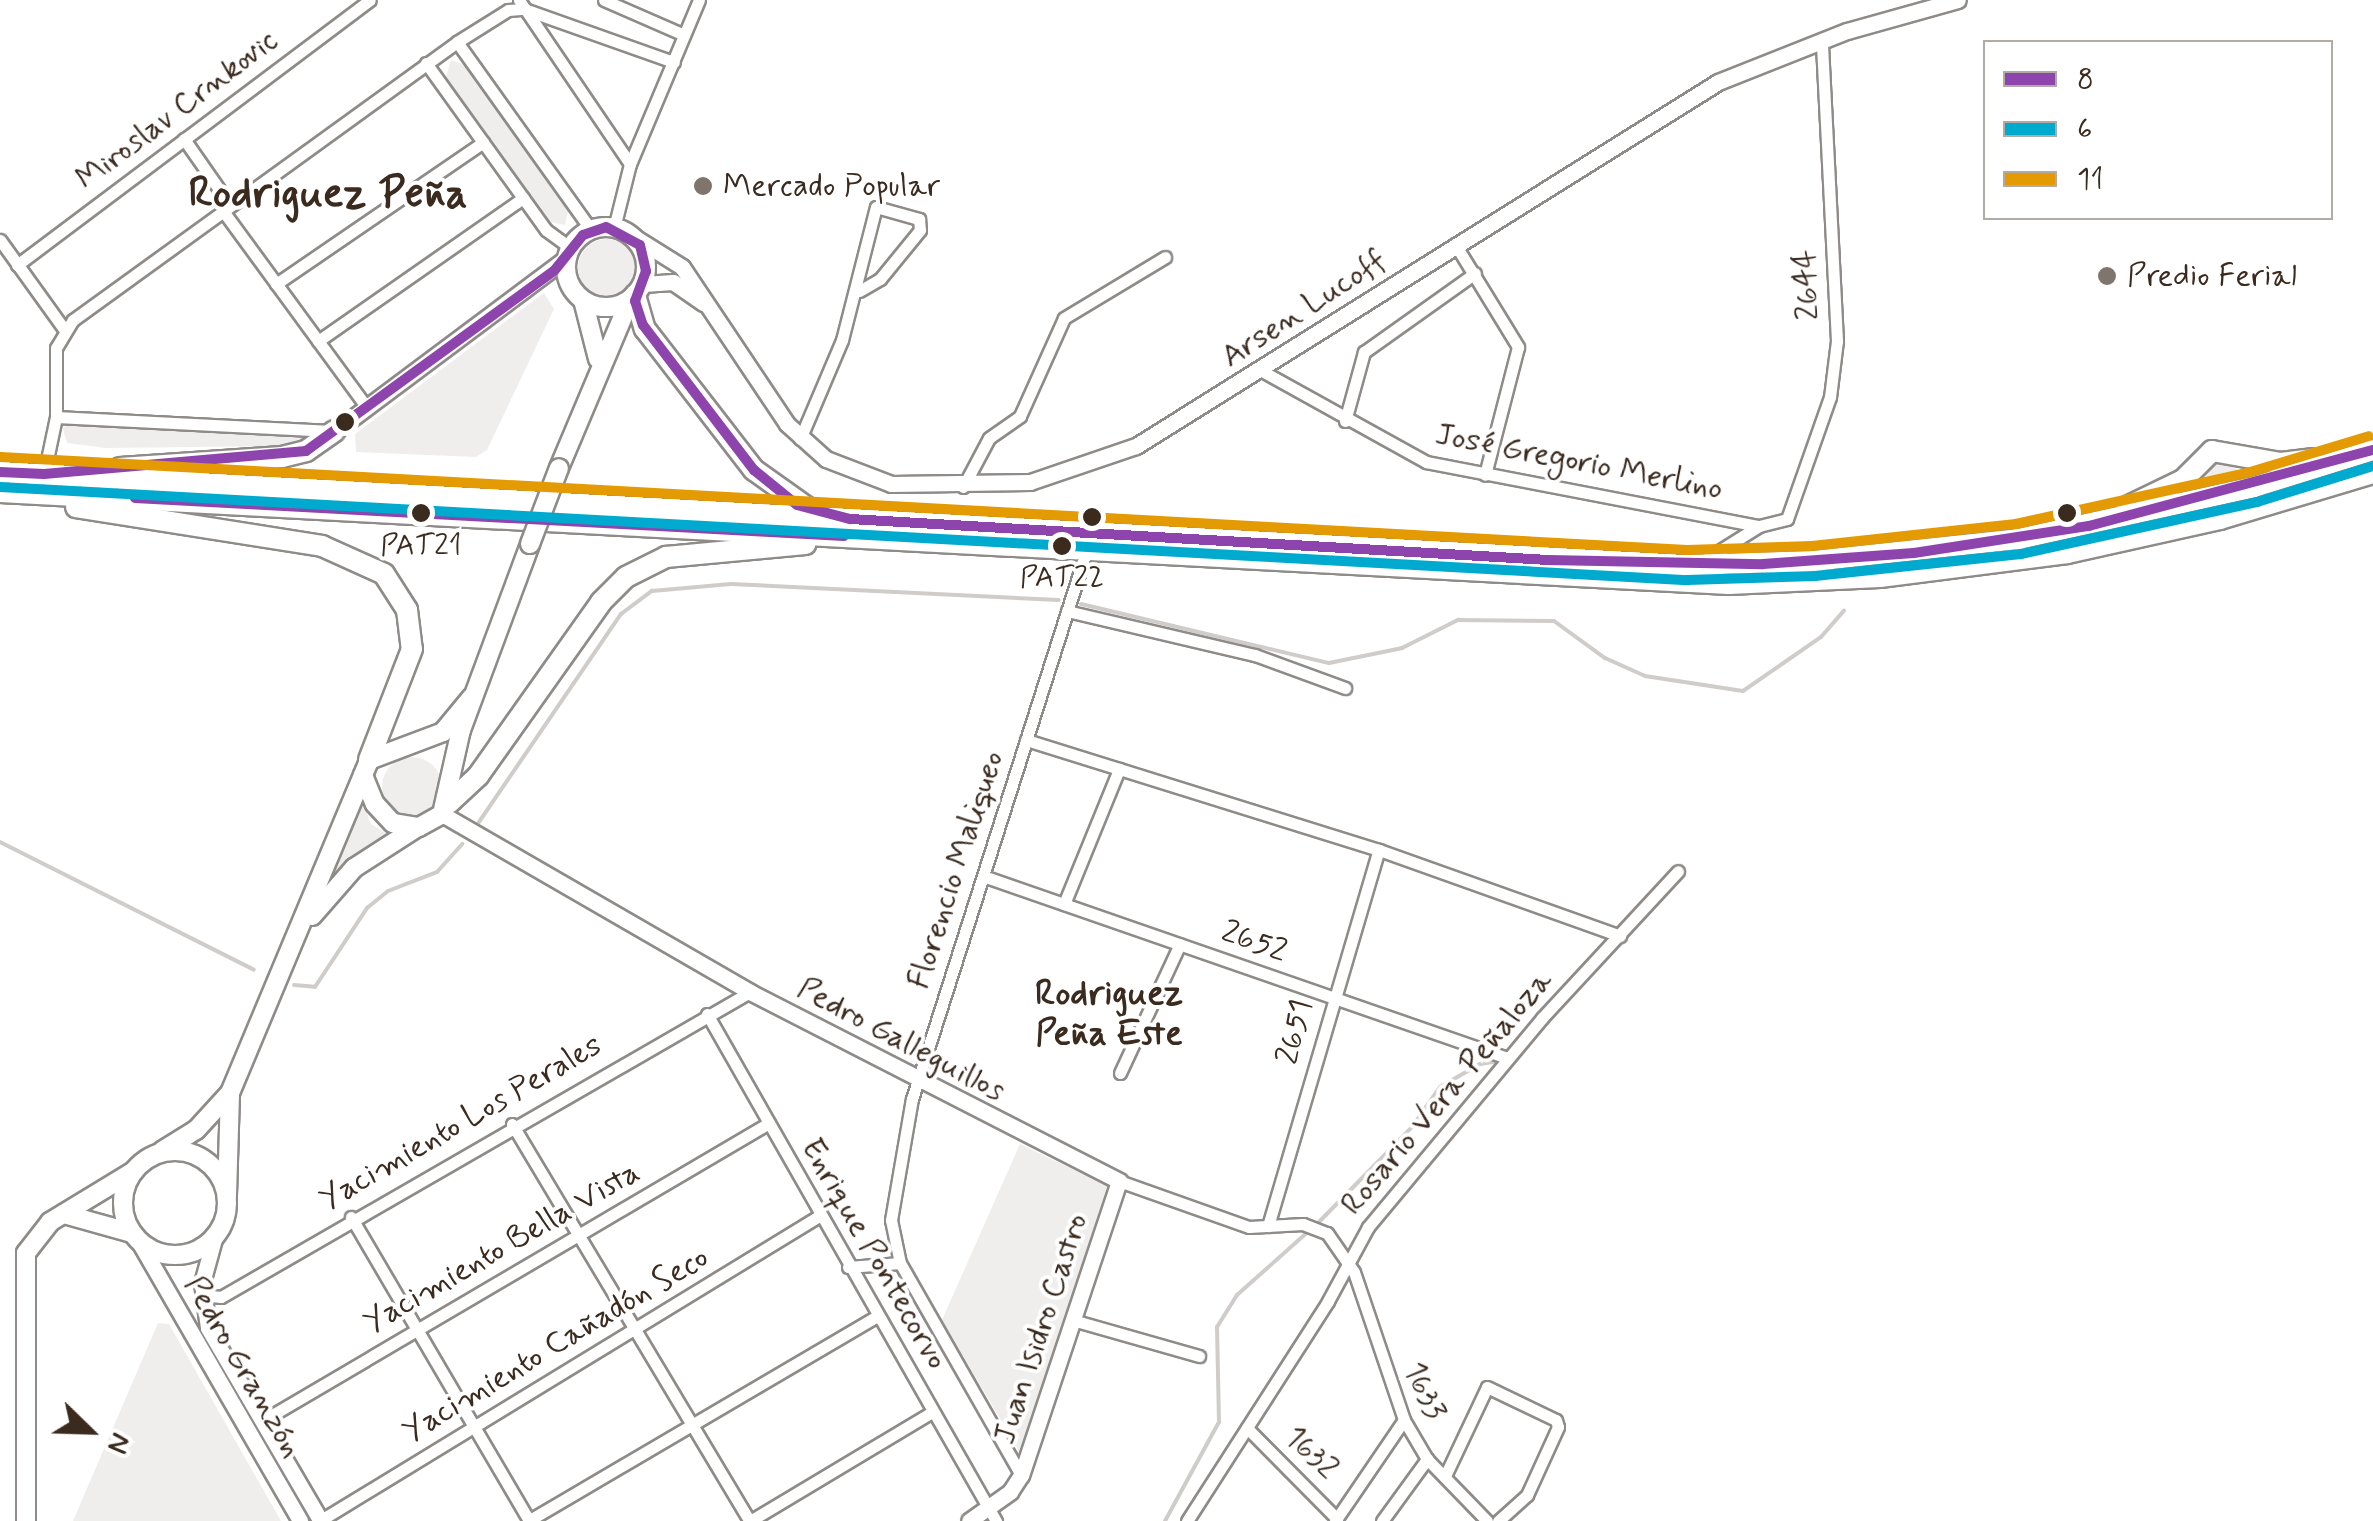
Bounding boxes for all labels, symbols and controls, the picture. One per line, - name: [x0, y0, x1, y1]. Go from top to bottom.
- street label: Miroslav Crnkovic: [68, 22, 286, 198]
- legend: [1983, 40, 2333, 220]
- text: 8: [2077, 60, 2094, 99]
- text: 6: [2077, 110, 2092, 149]
- text: 11: [2077, 160, 2103, 199]
- place label: Mercado Popular: [723, 167, 937, 205]
- district label: Rodriguez Peña: [191, 170, 465, 220]
- marker: Mercado Popular: [692, 175, 714, 197]
- street label: Arsen Lucoff: [1216, 243, 1392, 375]
- street label: 2644: [1786, 249, 1828, 321]
- place label: Predio Ferial: [2127, 257, 2297, 295]
- marker: Predio Ferial: [2096, 265, 2118, 287]
- unlabelled marker: [335, 412, 355, 432]
- street label: José Gregorio Merlino: [1431, 415, 1727, 509]
- marker: PAT21: [411, 503, 431, 523]
- unlabelled marker: [2057, 503, 2077, 523]
- unlabelled marker: [1082, 507, 1102, 527]
- place label: PAT21: [380, 528, 462, 564]
- marker: PAT22: [1052, 536, 1072, 556]
- place label: PAT22: [1020, 560, 1104, 596]
- street label: Florencio Maliqueo: [899, 746, 1013, 994]
- street label: 2652: [1216, 913, 1292, 971]
- street label: Rosario Vera Peñaloza: [1336, 965, 1558, 1221]
- street label: Pedro Galleguillos: [791, 969, 1011, 1111]
- district label: Rodriguez Peña Este: [1035, 973, 1183, 1055]
- street label: 2651: [1268, 996, 1322, 1068]
- street label: Yacimiento Los Perales: [314, 1027, 608, 1219]
- street label: Enrique Pontecorvo: [793, 1133, 955, 1375]
- street label: Yacimiento Bella Vista: [360, 1155, 644, 1341]
- street label: Juan Isidro Castro: [984, 1204, 1098, 1454]
- street label: Yacimiento Cañadón Seco: [395, 1238, 717, 1452]
- street label: Pedro Granzón: [175, 1269, 311, 1465]
- street label: 1633: [1394, 1356, 1454, 1426]
- north arrow: [40, 1381, 140, 1481]
- street label: 1632: [1276, 1418, 1346, 1488]
- text: N: [97, 1427, 139, 1459]

